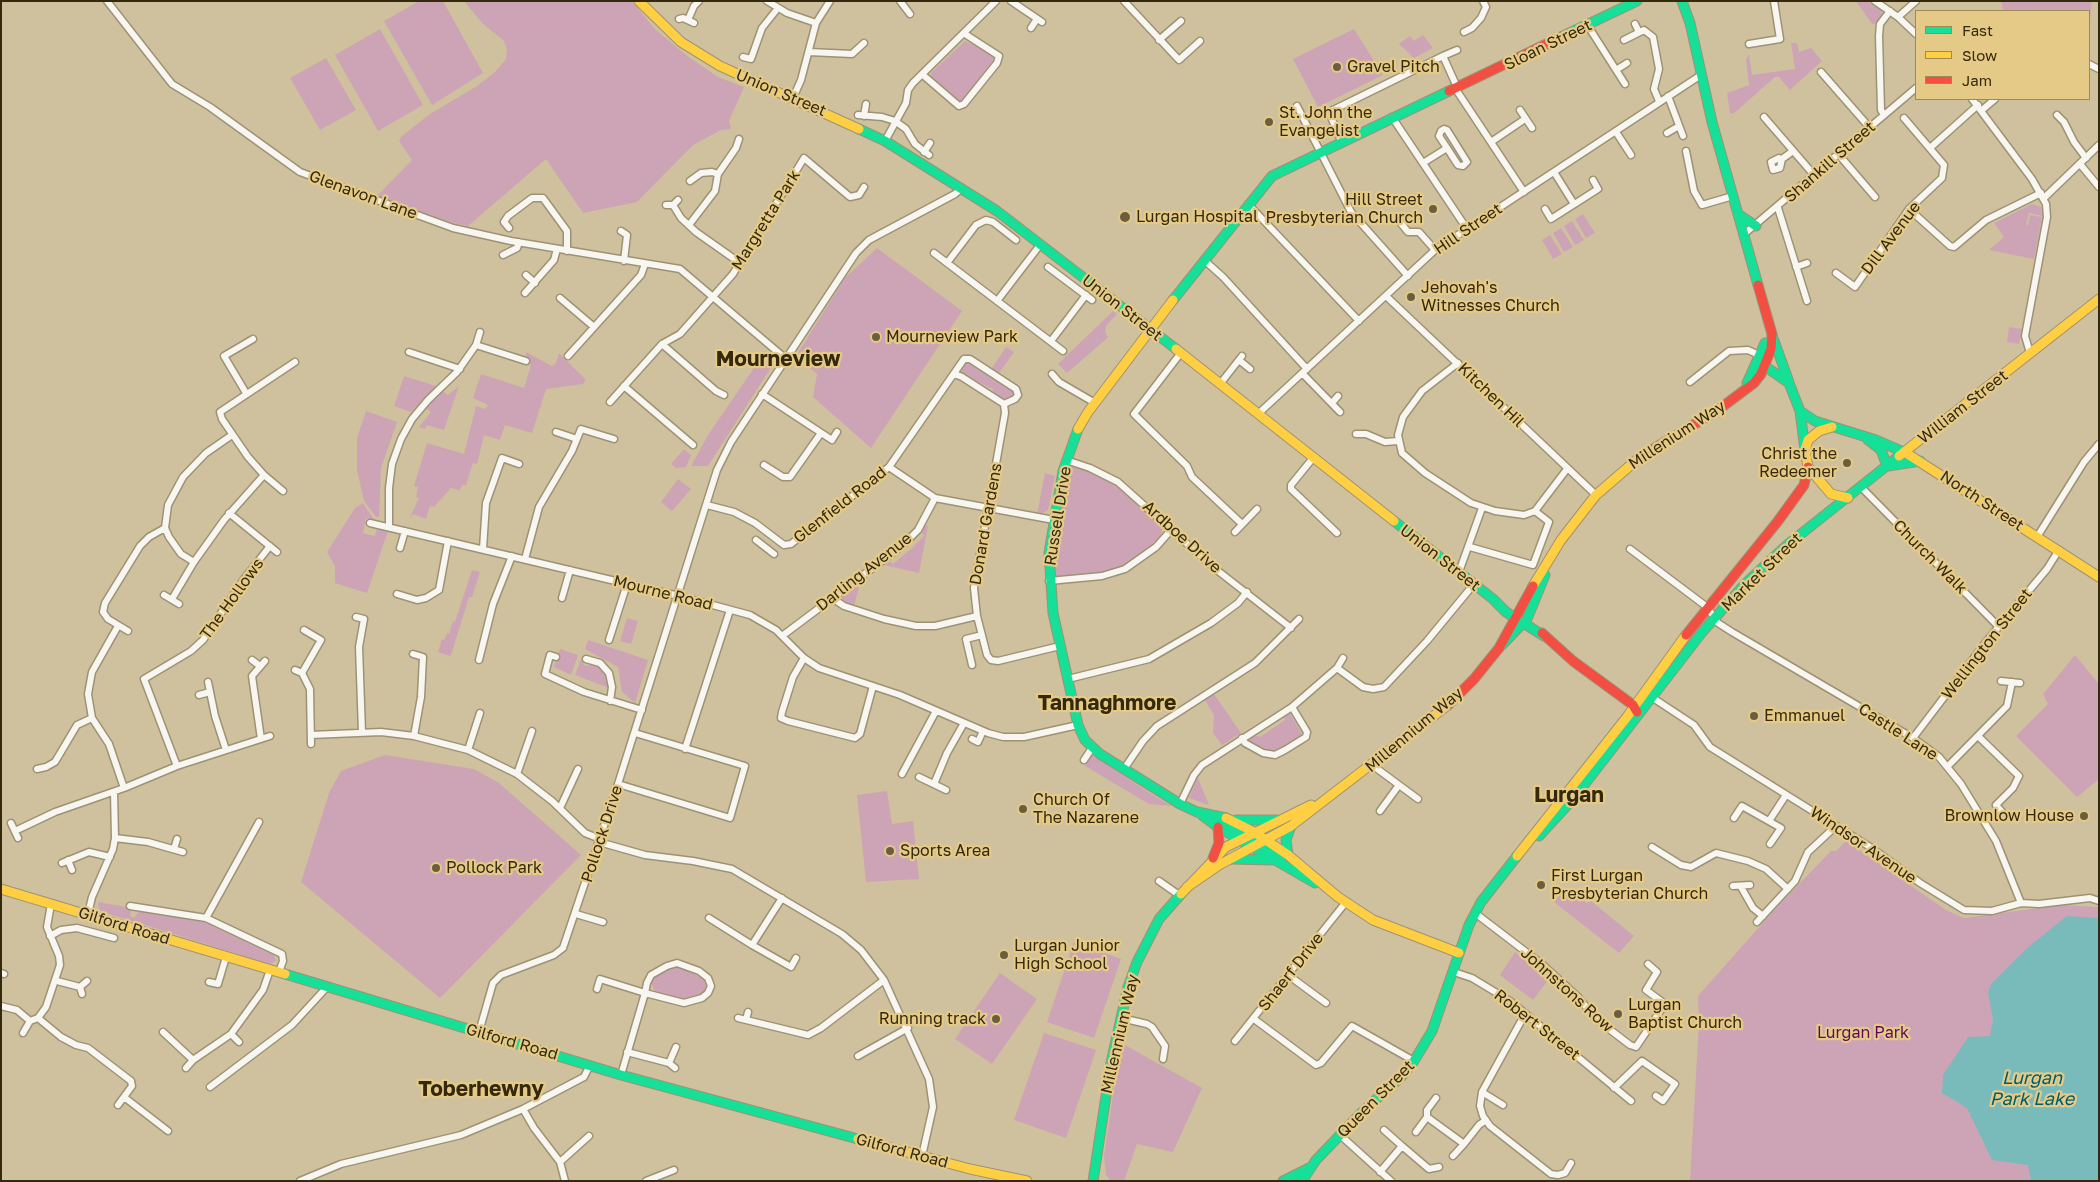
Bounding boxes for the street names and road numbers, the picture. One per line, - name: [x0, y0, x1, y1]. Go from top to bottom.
- street label: Sloan Street: [1501, 16, 1595, 74]
- street label: Union Street: [733, 65, 829, 121]
- street label: Shankill Street: [1781, 117, 1879, 207]
- street label: Margretta Park: [728, 166, 804, 274]
- street label: Glenavon Lane: [306, 167, 420, 223]
- street label: Dill Avenue: [1857, 198, 1925, 278]
- street label: Hill Street: [1430, 199, 1506, 259]
- street label: Union Street: [1078, 271, 1166, 345]
- street label: Kitchen Hil: [1454, 359, 1528, 431]
- street label: William Street: [1914, 366, 2012, 448]
- street label: Millenium Way: [1625, 397, 1729, 473]
- street label: Donard Gardens: [966, 462, 1006, 586]
- street label: Glenfield Road: [790, 463, 890, 547]
- street label: Russell Drive: [1041, 465, 1075, 567]
- street label: North Street: [1937, 467, 2027, 535]
- street label: Ardboe Drive: [1139, 497, 1225, 577]
- street label: Church Walk: [1889, 516, 1971, 598]
- street label: Union Street: [1396, 521, 1484, 595]
- street label: Darling Avenue: [812, 529, 916, 615]
- street label: Market Street: [1718, 529, 1806, 615]
- street label: The Hollows: [196, 555, 268, 643]
- street label: Mourne Road: [611, 571, 715, 615]
- street label: Wellington Street: [1938, 585, 2036, 703]
- street label: Millennium Way: [1361, 684, 1467, 776]
- street label: Castle Lane: [1855, 699, 1941, 765]
- street label: Pollock Drive: [577, 783, 627, 885]
- street label: Windsor Avenue: [1806, 802, 1920, 888]
- street label: Gilford Road: [76, 903, 172, 949]
- street label: Shaerf Drive: [1254, 929, 1328, 1015]
- street label: Johnstons Row: [1517, 943, 1617, 1037]
- street label: Millennium Way: [1097, 973, 1143, 1095]
- street label: Robert Street: [1490, 985, 1584, 1065]
- street label: Gilford Road: [464, 1020, 560, 1064]
- street label: Queen Street: [1333, 1056, 1419, 1142]
- street label: Gilford Road: [854, 1129, 950, 1173]

